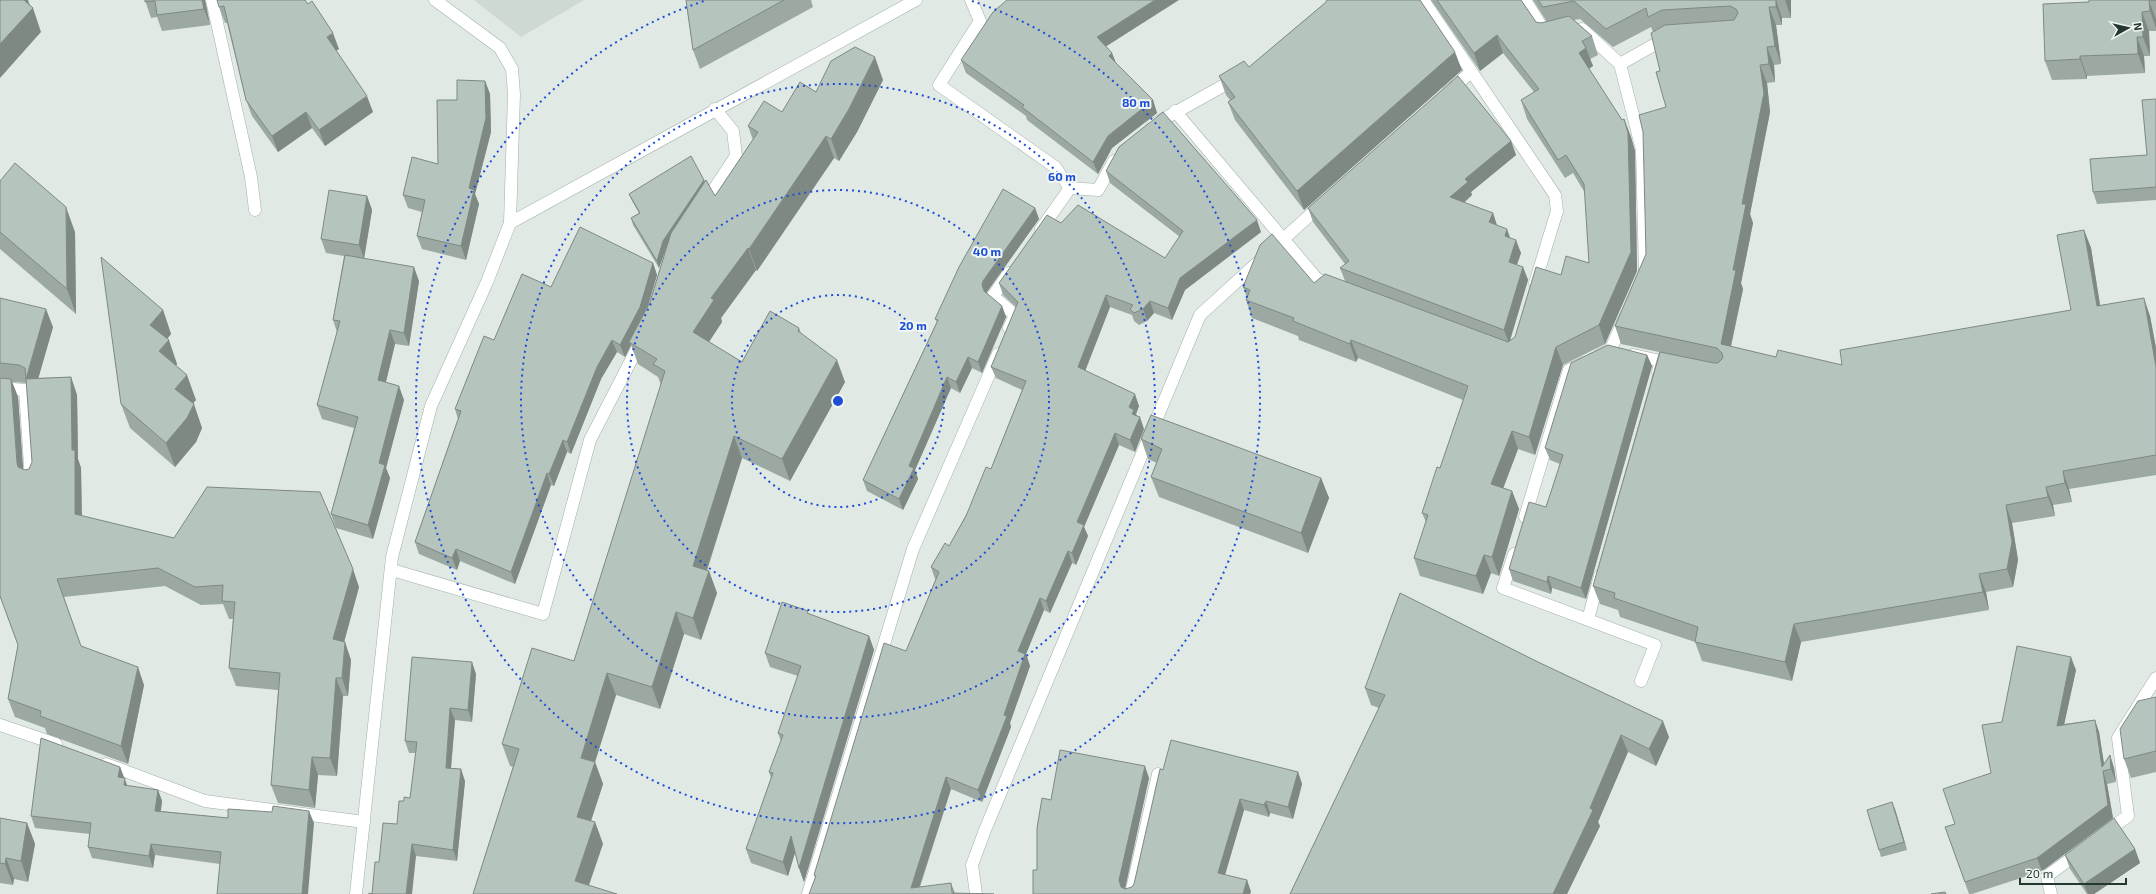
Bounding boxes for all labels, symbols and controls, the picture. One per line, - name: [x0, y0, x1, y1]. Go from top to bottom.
- north arrow: [2108, 8, 2148, 48]
- text: N: [2131, 22, 2145, 31]
- text: 80 m: [1122, 95, 1150, 109]
- text: 60 m: [1048, 169, 1076, 183]
- text: 40 m: [973, 244, 1001, 258]
- text: 20 m: [899, 318, 927, 332]
- centre of rings: [831, 394, 845, 408]
- scale bar: [2020, 860, 2126, 886]
- text: 20 m: [2026, 866, 2053, 880]

